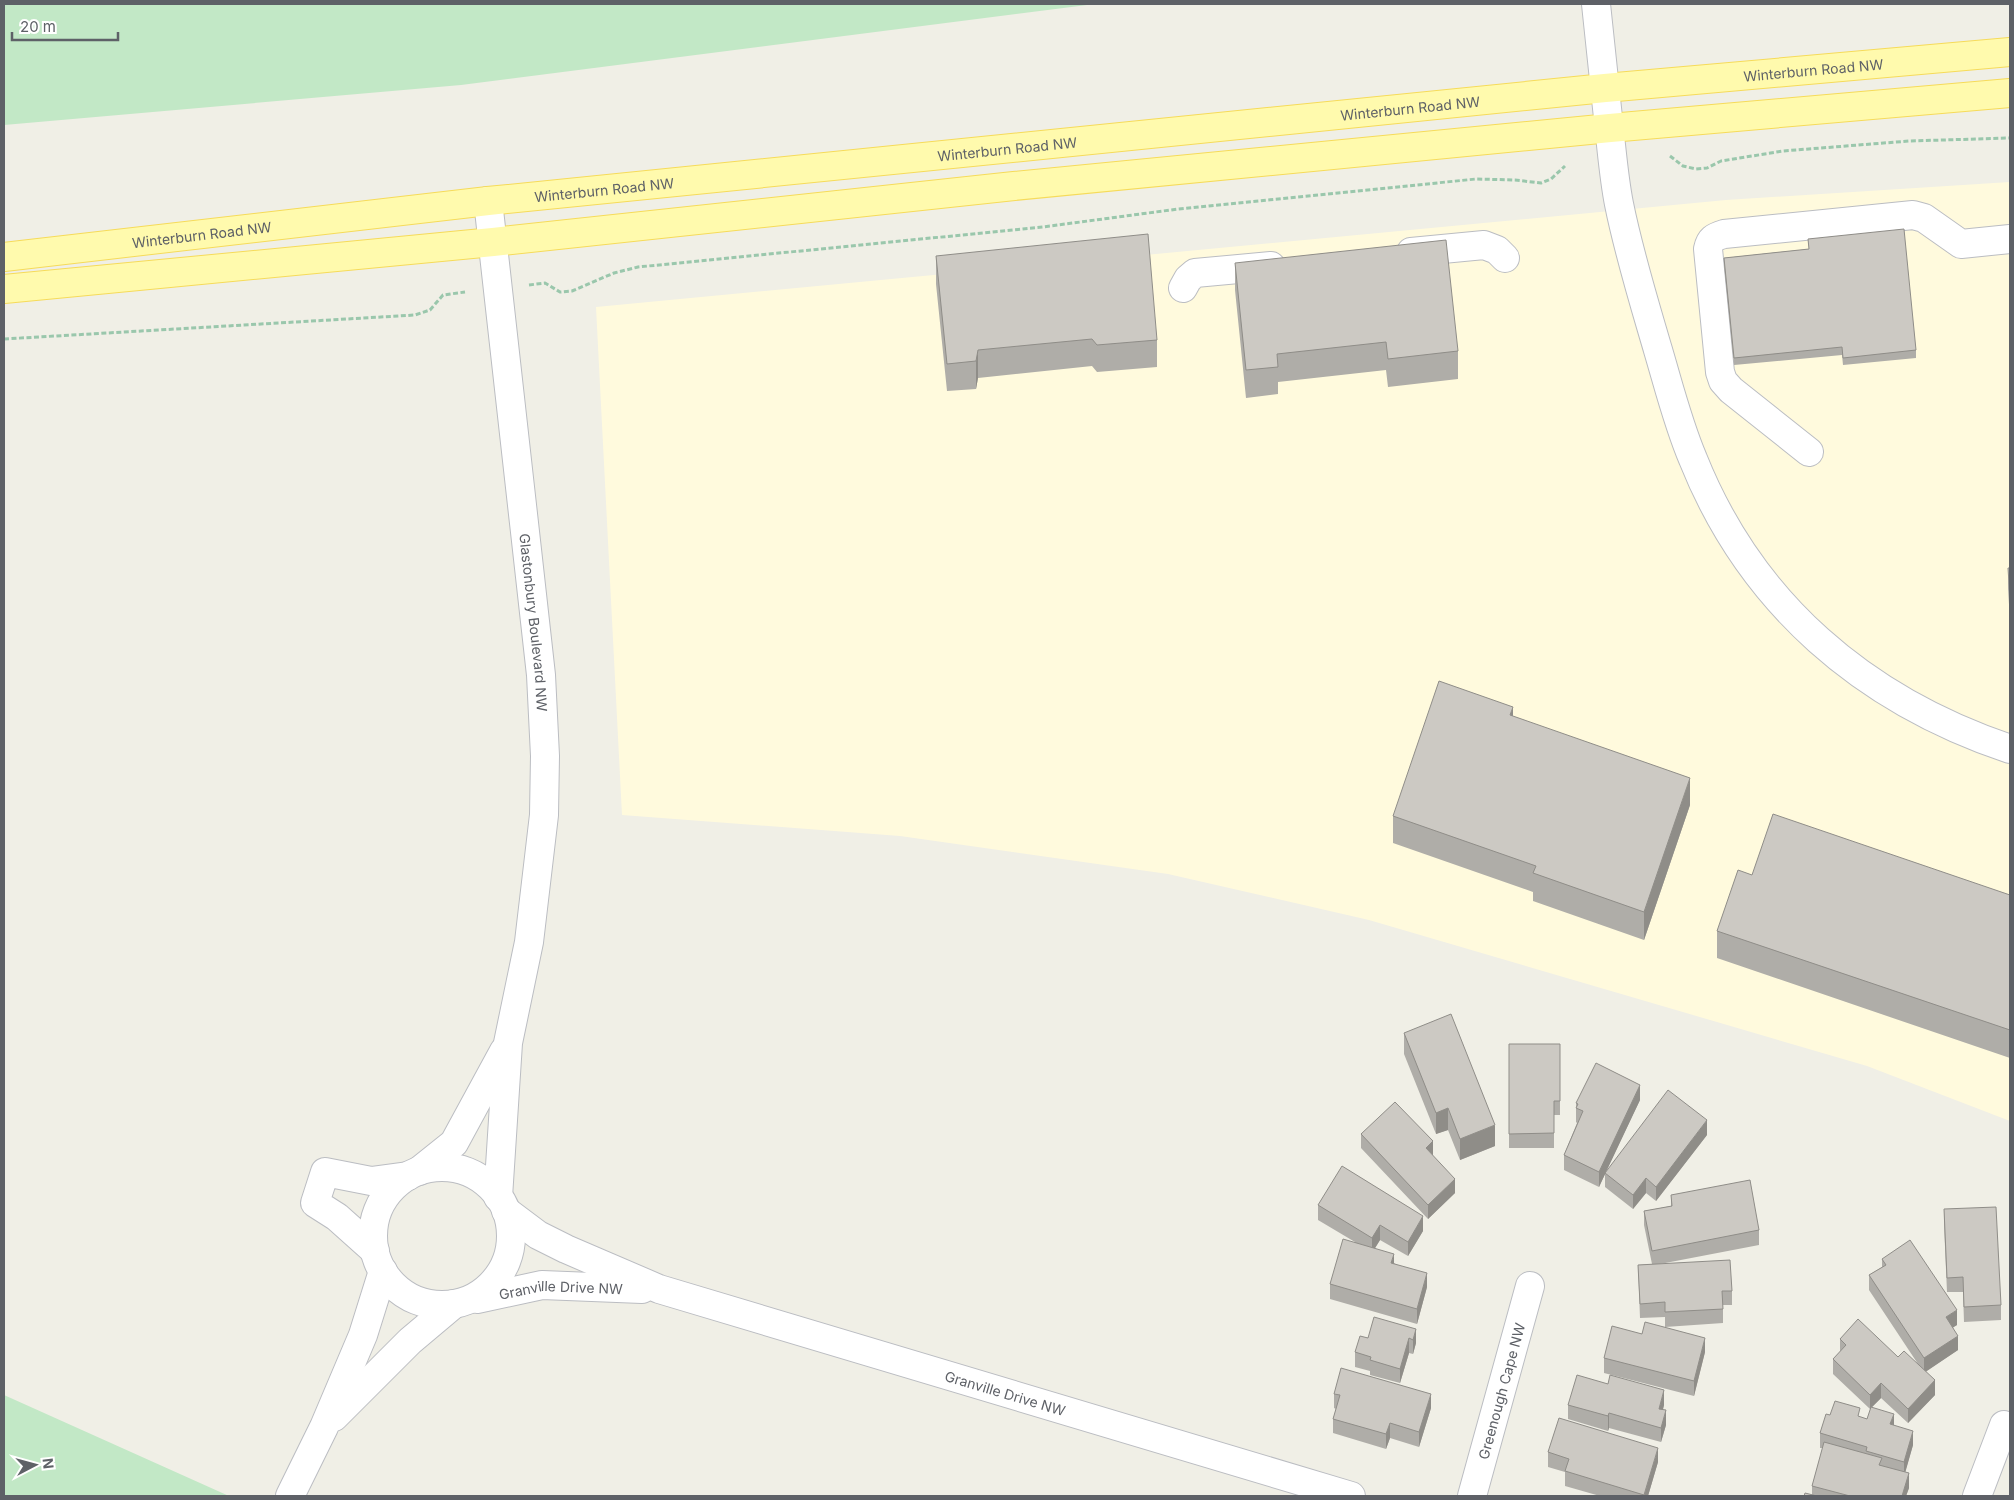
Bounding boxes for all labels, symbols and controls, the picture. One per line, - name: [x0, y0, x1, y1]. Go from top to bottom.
- scale bar: [12, 10, 119, 42]
- text: 20 m: [20, 17, 56, 36]
- street label: Winterburn Road NW: [1743, 55, 1884, 84]
- street label: Winterburn Road NW: [1339, 92, 1481, 123]
- street label: Winterburn Road NW: [936, 133, 1078, 164]
- street label: Winterburn Road NW: [534, 174, 675, 205]
- street label: Winterburn Road NW: [131, 218, 273, 251]
- street label: Glastonbury Boulevard NW: [517, 532, 551, 712]
- street label: Granville Drive NW: [497, 1276, 623, 1303]
- street label: Greenough Cape NW: [1474, 1321, 1528, 1461]
- street label: Granville Drive NW: [943, 1367, 1068, 1419]
- north arrow: [10, 1440, 60, 1490]
- text: N: [39, 1457, 57, 1470]

